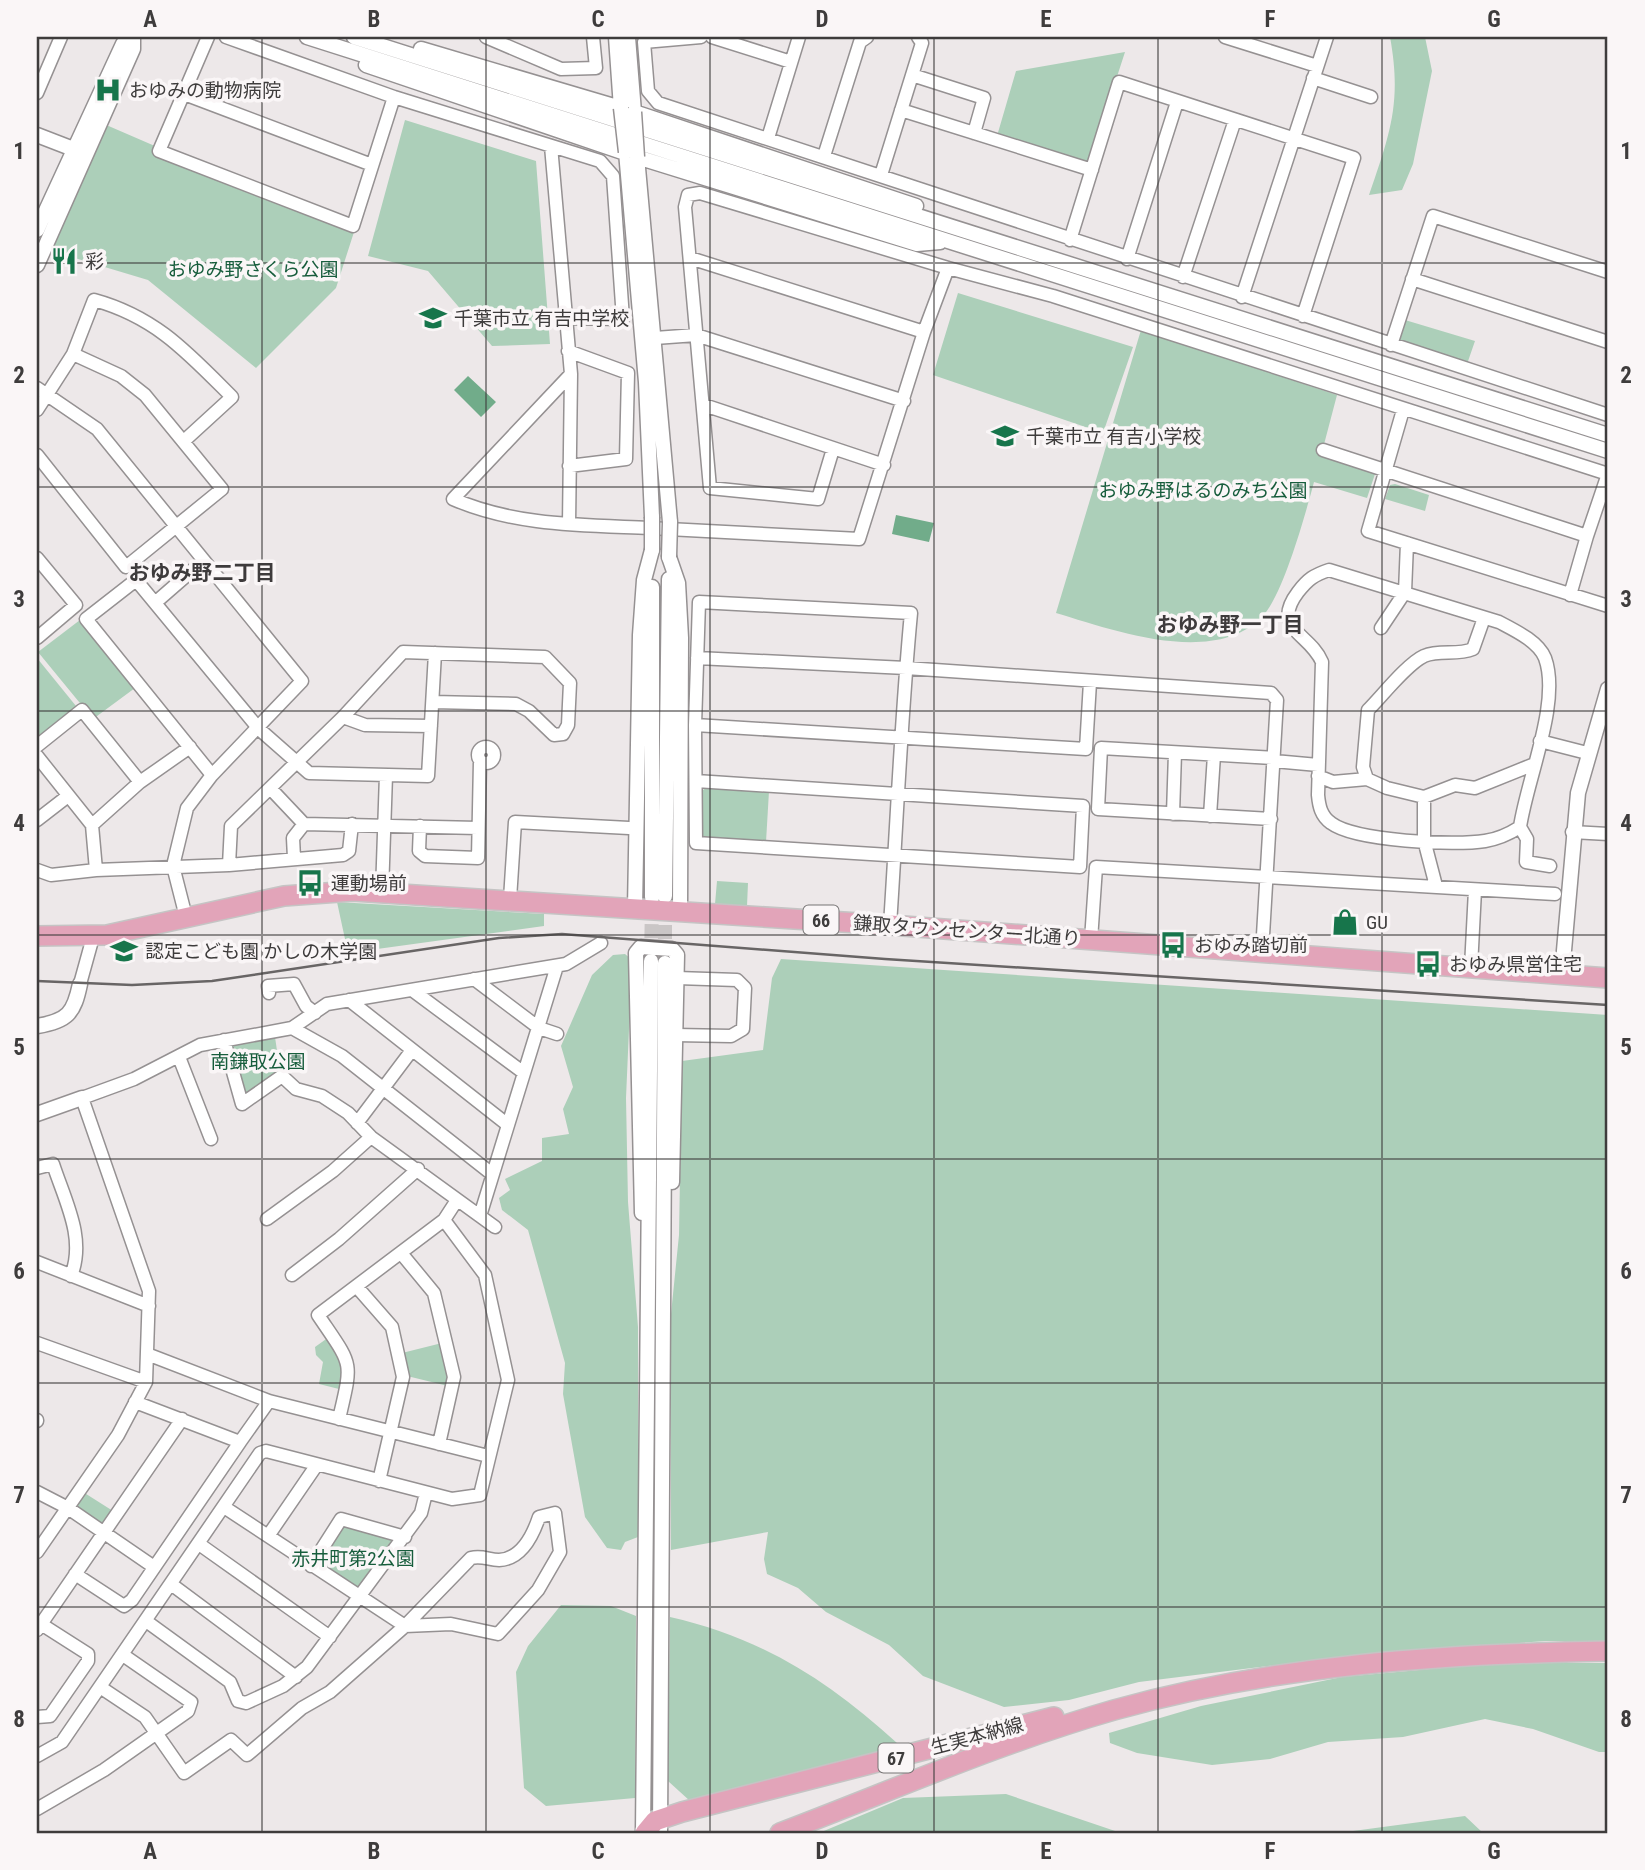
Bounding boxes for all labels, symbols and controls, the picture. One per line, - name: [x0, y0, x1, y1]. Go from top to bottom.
- text: A: [143, 6, 157, 33]
- text: B: [368, 6, 380, 33]
- text: C: [591, 6, 605, 33]
- text: D: [816, 6, 829, 33]
- text: E: [1040, 6, 1052, 33]
- text: F: [1265, 6, 1276, 33]
- text: G: [1487, 6, 1501, 33]
- hospital icon: おゆみの動物病院: [93, 75, 123, 105]
- place label: おゆみの動物病院: [129, 79, 281, 102]
- text: 1: [13, 138, 25, 165]
- text: 1: [1620, 138, 1632, 165]
- restaurant icon: 彩: [49, 246, 79, 276]
- place label: 彩: [85, 250, 104, 273]
- park label: おゆみ野さくら公園: [167, 258, 339, 281]
- school or university icon: 千葉市立 有吉中学校: [418, 303, 448, 333]
- place label: 千葉市立 有吉中学校: [454, 307, 629, 330]
- text: 2: [13, 362, 25, 389]
- text: 2: [1620, 362, 1632, 389]
- school or university icon: 千葉市立 有吉小学校: [990, 421, 1020, 451]
- place label: 千葉市立 有吉小学校: [1026, 425, 1201, 448]
- park label: おゆみ野はるのみち公園: [1098, 479, 1308, 502]
- district label: おゆみ野二丁目: [129, 561, 276, 585]
- text: 3: [13, 586, 25, 613]
- text: 3: [1620, 586, 1632, 613]
- district label: おゆみ野一丁目: [1157, 613, 1304, 637]
- text: 4: [13, 810, 25, 837]
- text: 4: [1620, 810, 1632, 837]
- bus stop icon: 運動場前: [295, 868, 325, 898]
- place label: 運動場前: [331, 872, 407, 895]
- road number: 66: [804, 905, 838, 934]
- shop icon: GU: [1330, 907, 1360, 937]
- place label: GU: [1366, 911, 1388, 934]
- street label: 鎌取タウンセンター北通り: [852, 912, 1082, 950]
- bus stop icon: おゆみ踏切前: [1158, 930, 1188, 960]
- place label: おゆみ踏切前: [1194, 934, 1308, 957]
- school or university icon: 認定こども園 かしの木学園: [109, 936, 139, 966]
- place label: 認定こども園 かしの木学園: [145, 940, 377, 963]
- bus stop icon: おゆみ県営住宅: [1413, 949, 1443, 979]
- place label: おゆみ県営住宅: [1449, 953, 1582, 976]
- text: 5: [13, 1034, 25, 1061]
- text: 5: [1620, 1034, 1632, 1061]
- park label: 南鎌取公園: [210, 1050, 306, 1073]
- text: 6: [13, 1258, 25, 1285]
- text: 6: [1620, 1258, 1632, 1285]
- text: 7: [13, 1482, 25, 1509]
- text: 7: [1620, 1482, 1632, 1509]
- park label: 赤井町第2公園: [291, 1547, 415, 1570]
- text: 8: [13, 1706, 25, 1733]
- text: 8: [1620, 1706, 1632, 1733]
- street label: 生実本納線: [928, 1713, 1026, 1759]
- road number: 67: [878, 1744, 914, 1772]
- text: A: [143, 1838, 157, 1865]
- text: B: [368, 1838, 380, 1865]
- text: C: [591, 1838, 605, 1865]
- text: D: [816, 1838, 829, 1865]
- text: E: [1040, 1838, 1052, 1865]
- text: F: [1265, 1838, 1276, 1865]
- text: G: [1487, 1838, 1501, 1865]

